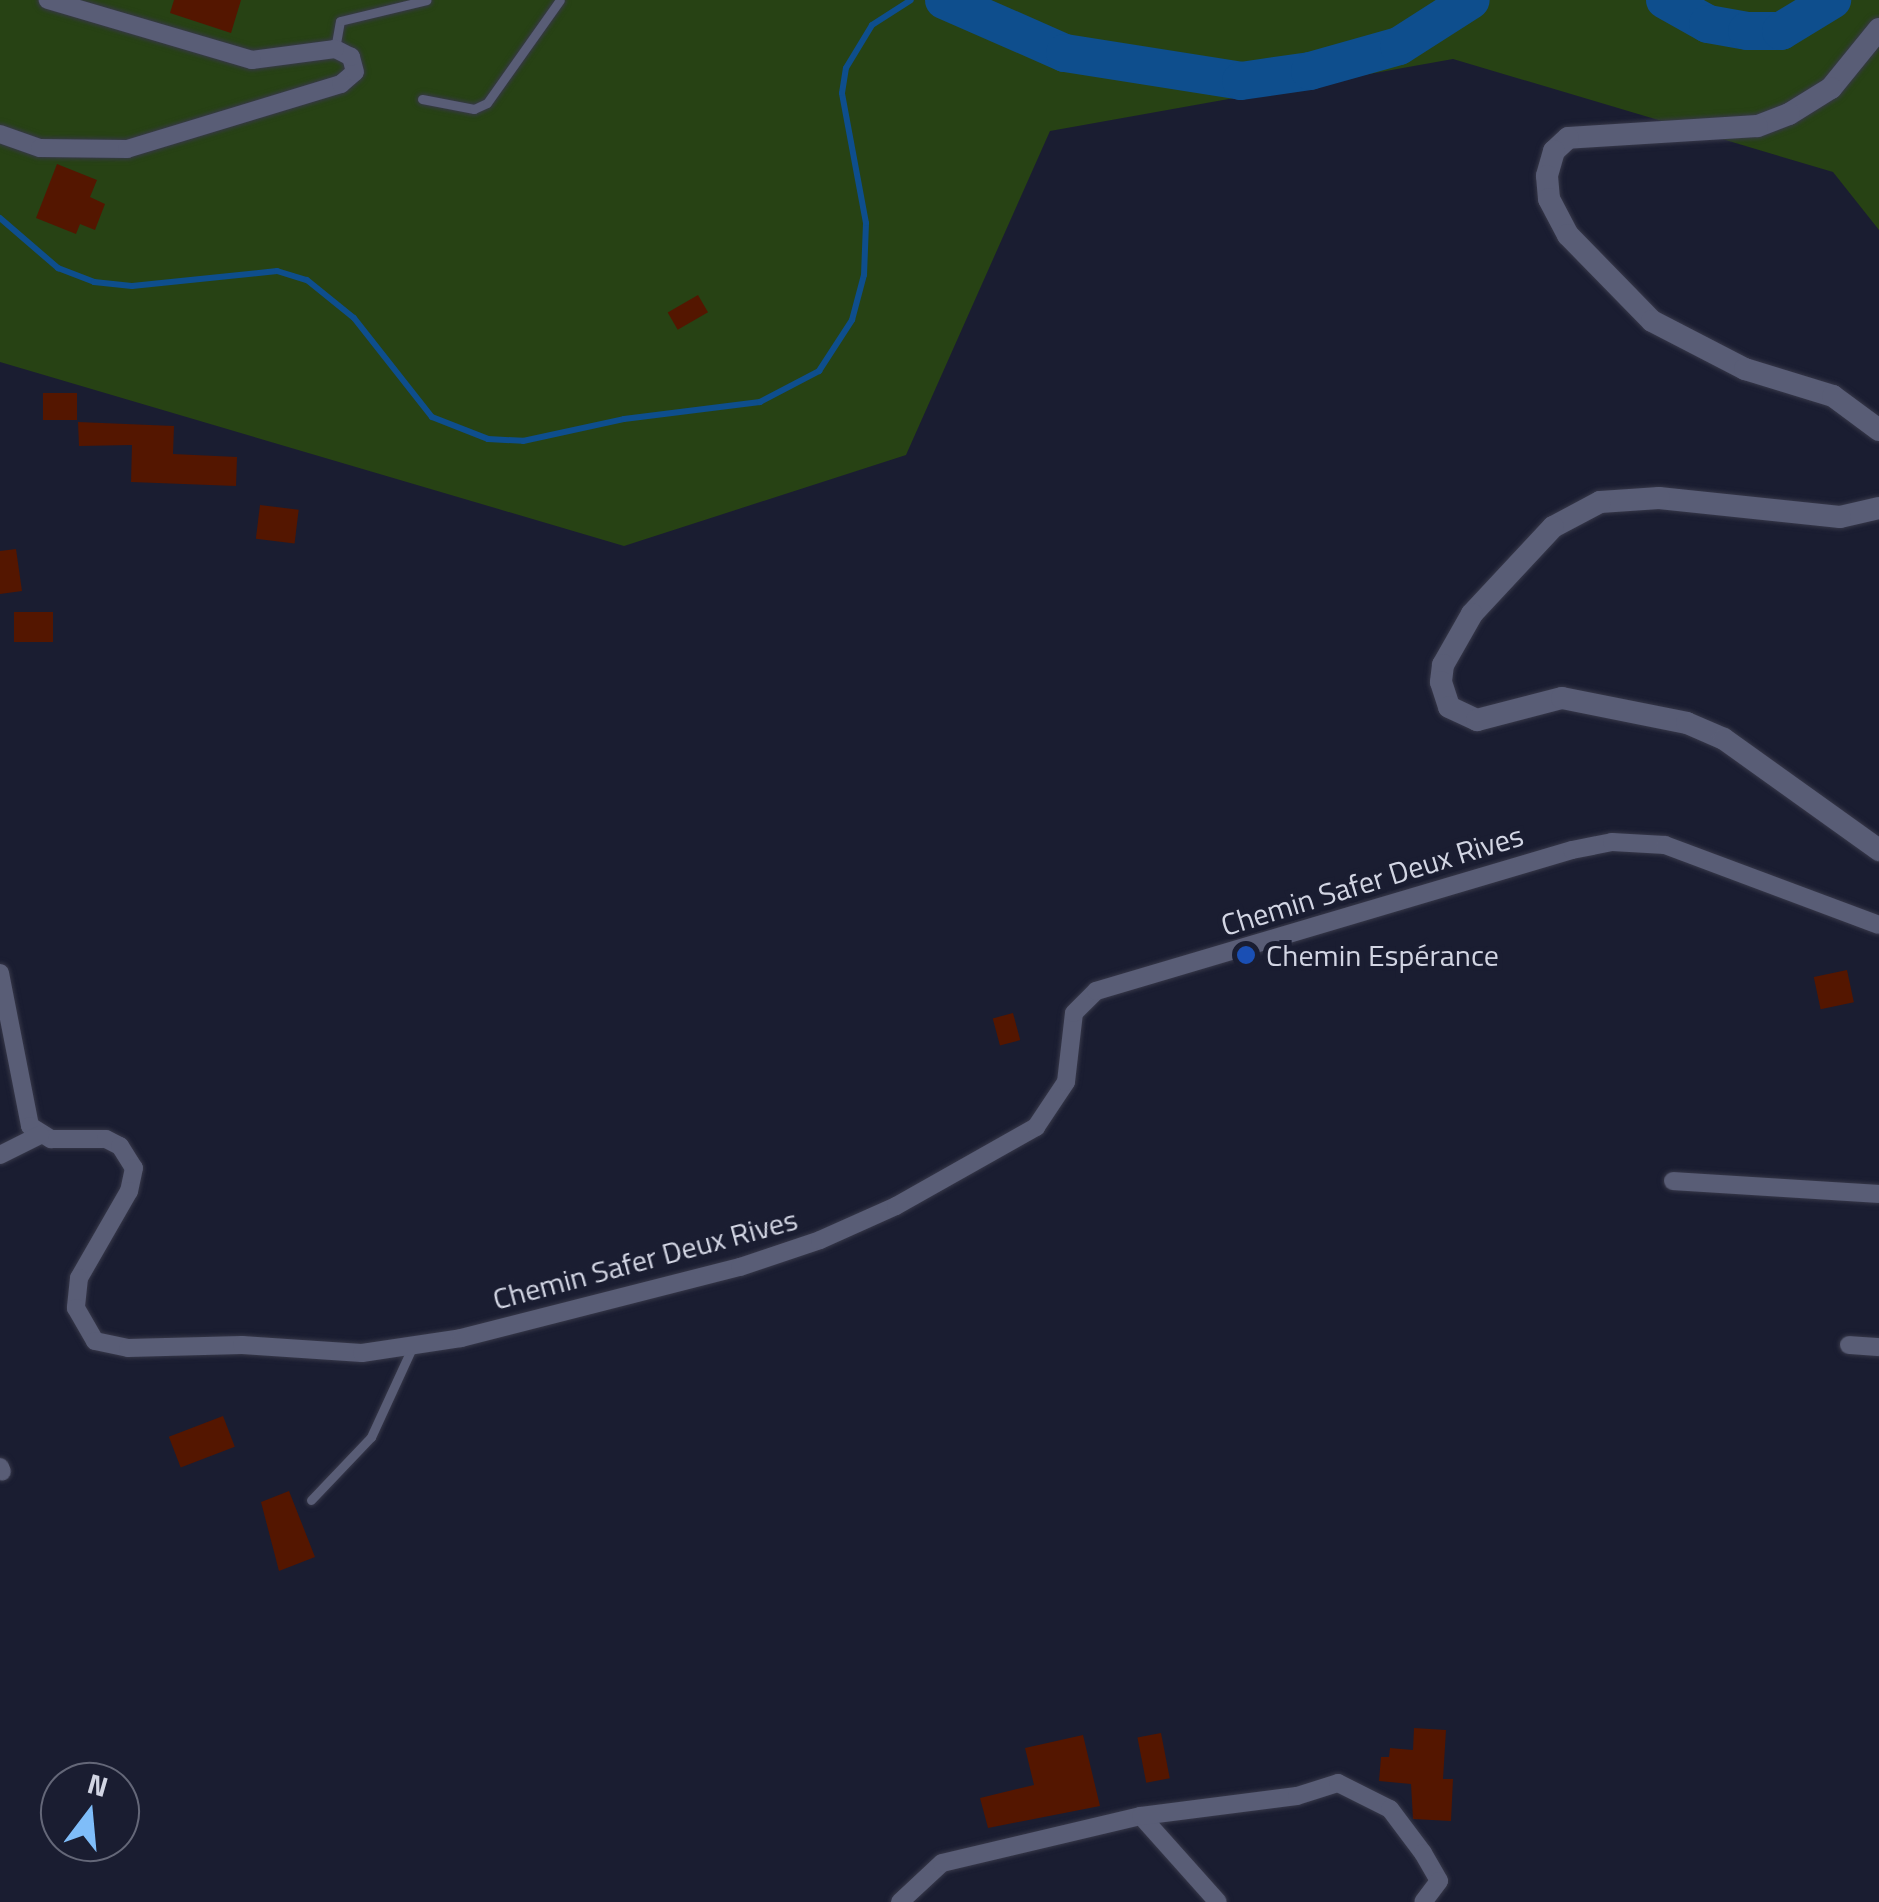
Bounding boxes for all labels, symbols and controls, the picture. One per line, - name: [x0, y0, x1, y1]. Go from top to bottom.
- street label: Chemin Safer Deux Rives: [1217, 817, 1527, 943]
- place label: Chemin Espérance: [1266, 937, 1499, 973]
- marker: Chemin Espérance: [1235, 944, 1257, 966]
- street label: Chemin Safer Deux Rives: [489, 1201, 801, 1317]
- text: N: [83, 1761, 113, 1808]
- north arrow: [40, 1762, 140, 1862]

